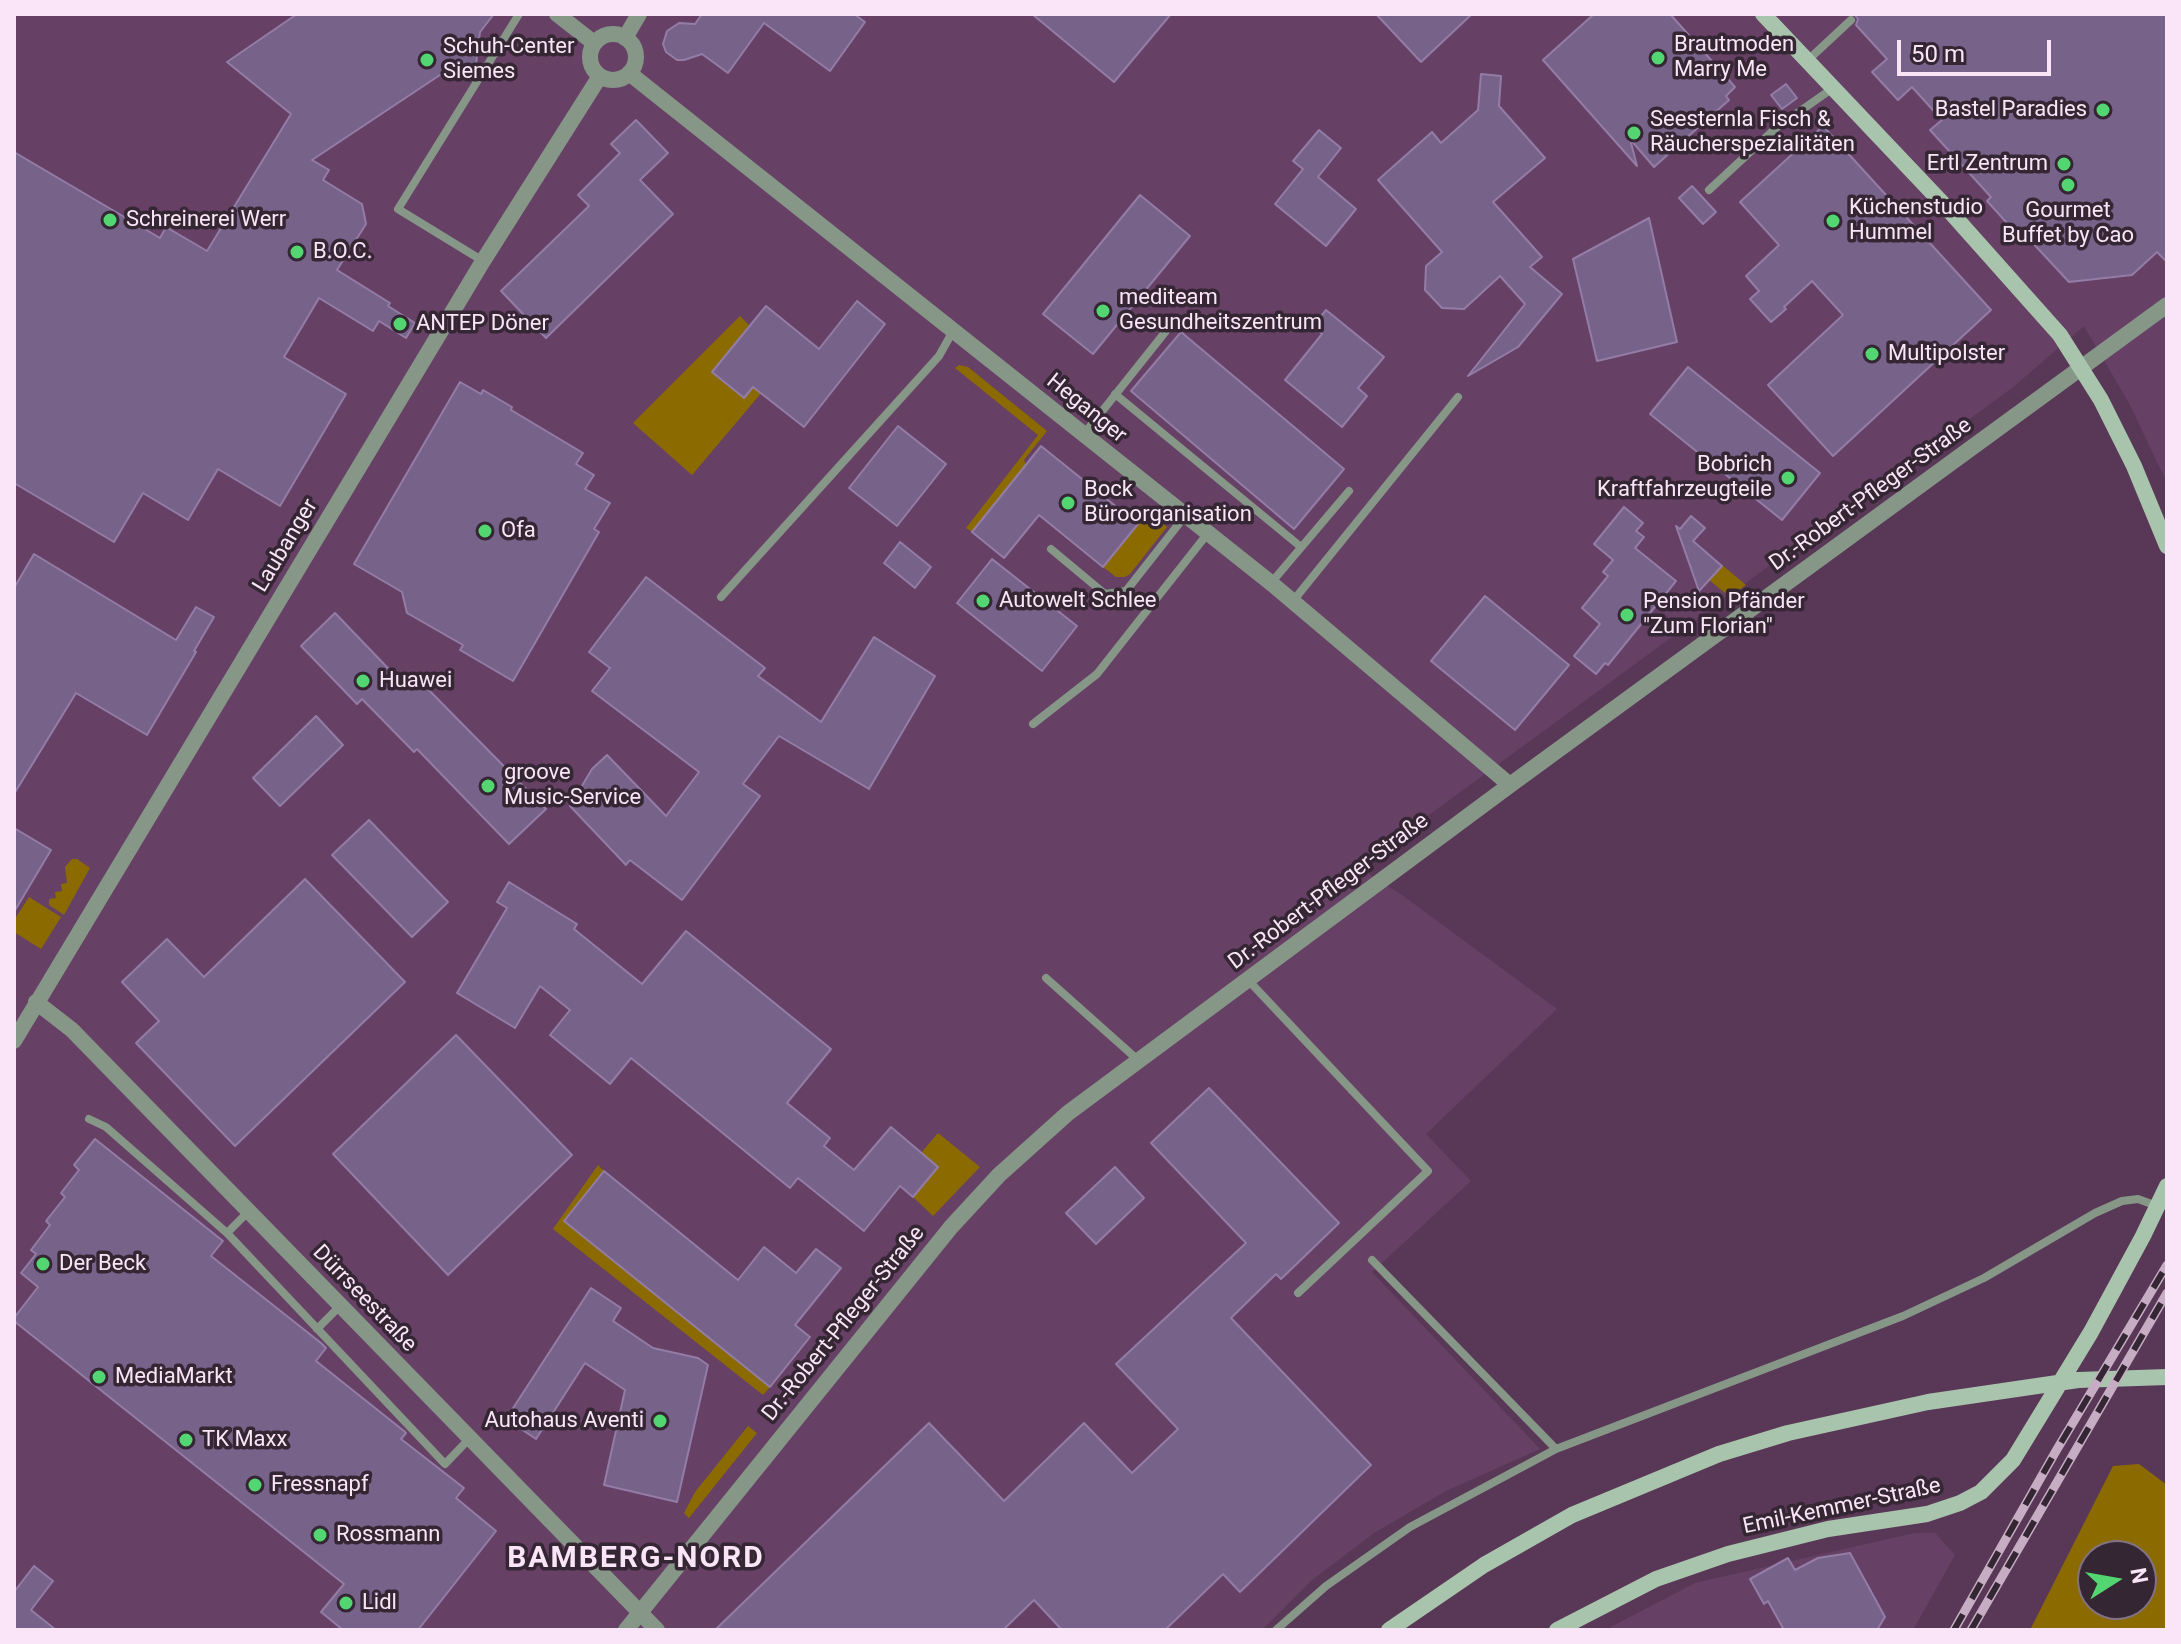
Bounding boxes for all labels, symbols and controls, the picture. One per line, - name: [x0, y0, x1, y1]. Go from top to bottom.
- scale bar: [1901, 24, 2055, 74]
- place label: Brautmoden Marry Me: [1674, 32, 1794, 84]
- place label: Schuh-Center Siemes: [443, 34, 574, 86]
- text: 50 m: [1911, 40, 1965, 68]
- marker: Brautmoden Marry Me: [1649, 49, 1667, 67]
- marker: Schuh-Center Siemes: [418, 51, 436, 69]
- place label: Bastel Paradies: [1935, 97, 2087, 123]
- marker: Bastel Paradies: [2094, 101, 2112, 119]
- place label: Seesternla Fisch & Räucherspezialitäten: [1650, 107, 1855, 158]
- marker: Seesternla Fisch & Räucherspezialitäten: [1625, 124, 1643, 142]
- place label: Ertl Zentrum: [1927, 151, 2048, 177]
- marker: Ertl Zentrum: [2055, 155, 2073, 173]
- marker: Gourmet Buffet by Cao: [2059, 176, 2077, 194]
- place label: Küchenstudio Hummel: [1849, 195, 1983, 246]
- place label: Gourmet Buffet by Cao: [2002, 198, 2134, 250]
- place label: Schreinerei Werr: [126, 207, 286, 233]
- marker: Schreinerei Werr: [101, 211, 119, 229]
- marker: Küchenstudio Hummel: [1824, 212, 1842, 230]
- place label: B.O.C.: [313, 239, 372, 265]
- marker: B.O.C.: [288, 243, 306, 261]
- place label: mediteam Gesundheitszentrum: [1119, 285, 1322, 336]
- marker: mediteam Gesundheitszentrum: [1094, 302, 1112, 320]
- place label: ANTEP Döner: [416, 311, 549, 337]
- marker: ANTEP Döner: [391, 315, 409, 333]
- place label: Multipolster: [1888, 341, 2005, 367]
- marker: Multipolster: [1863, 345, 1881, 363]
- street label: Heganger: [1041, 369, 1131, 449]
- street label: Dr.-Robert-Pfleger-Straße: [1765, 413, 1977, 577]
- place label: Bobrich Kraftfahrzeugteile: [1597, 452, 1772, 504]
- marker: Bobrich Kraftfahrzeugteile: [1779, 469, 1797, 487]
- place label: Bock Büroorganisation: [1084, 477, 1252, 528]
- marker: Bock Büroorganisation: [1059, 494, 1077, 512]
- street label: Laubanger: [248, 495, 324, 597]
- place label: Ofa: [501, 518, 536, 544]
- marker: Ofa: [476, 522, 494, 540]
- place label: Autowelt Schlee: [999, 588, 1156, 614]
- place label: Pension Pfänder "Zum Florian": [1643, 589, 1805, 640]
- marker: Autowelt Schlee: [974, 592, 992, 610]
- marker: Pension Pfänder "Zum Florian": [1618, 606, 1636, 624]
- place label: Huawei: [379, 668, 452, 694]
- marker: Huawei: [354, 672, 372, 690]
- place label: groove Music-Service: [504, 760, 641, 812]
- marker: groove Music-Service: [479, 777, 497, 795]
- street label: Dr.-Robert-Pfleger-Straße: [1224, 808, 1434, 976]
- street label: Dr.-Robert-Pfleger-Straße: [757, 1221, 931, 1427]
- street label: Dürrseestraße: [306, 1240, 422, 1358]
- place label: Der Beck: [59, 1251, 146, 1277]
- marker: Der Beck: [34, 1255, 52, 1273]
- place label: MediaMarkt: [115, 1364, 233, 1390]
- marker: MediaMarkt: [90, 1368, 108, 1386]
- place label: Autohaus Aventi: [484, 1408, 644, 1434]
- marker: Autohaus Aventi: [651, 1412, 669, 1430]
- place label: TK Maxx: [202, 1427, 287, 1453]
- marker: TK Maxx: [177, 1431, 195, 1449]
- place label: Fressnapf: [271, 1472, 369, 1498]
- street label: Emil-Kemmer-Straße: [1741, 1473, 1943, 1541]
- marker: Fressnapf: [246, 1476, 264, 1494]
- place label: Rossmann: [336, 1522, 440, 1548]
- marker: Rossmann: [311, 1526, 329, 1544]
- north arrow: [2077, 1540, 2157, 1620]
- district label: BAMBERG-NORD: [507, 1541, 765, 1577]
- text: N: [2125, 1566, 2153, 1586]
- place label: Lidl: [362, 1590, 397, 1616]
- marker: Lidl: [337, 1594, 355, 1612]

